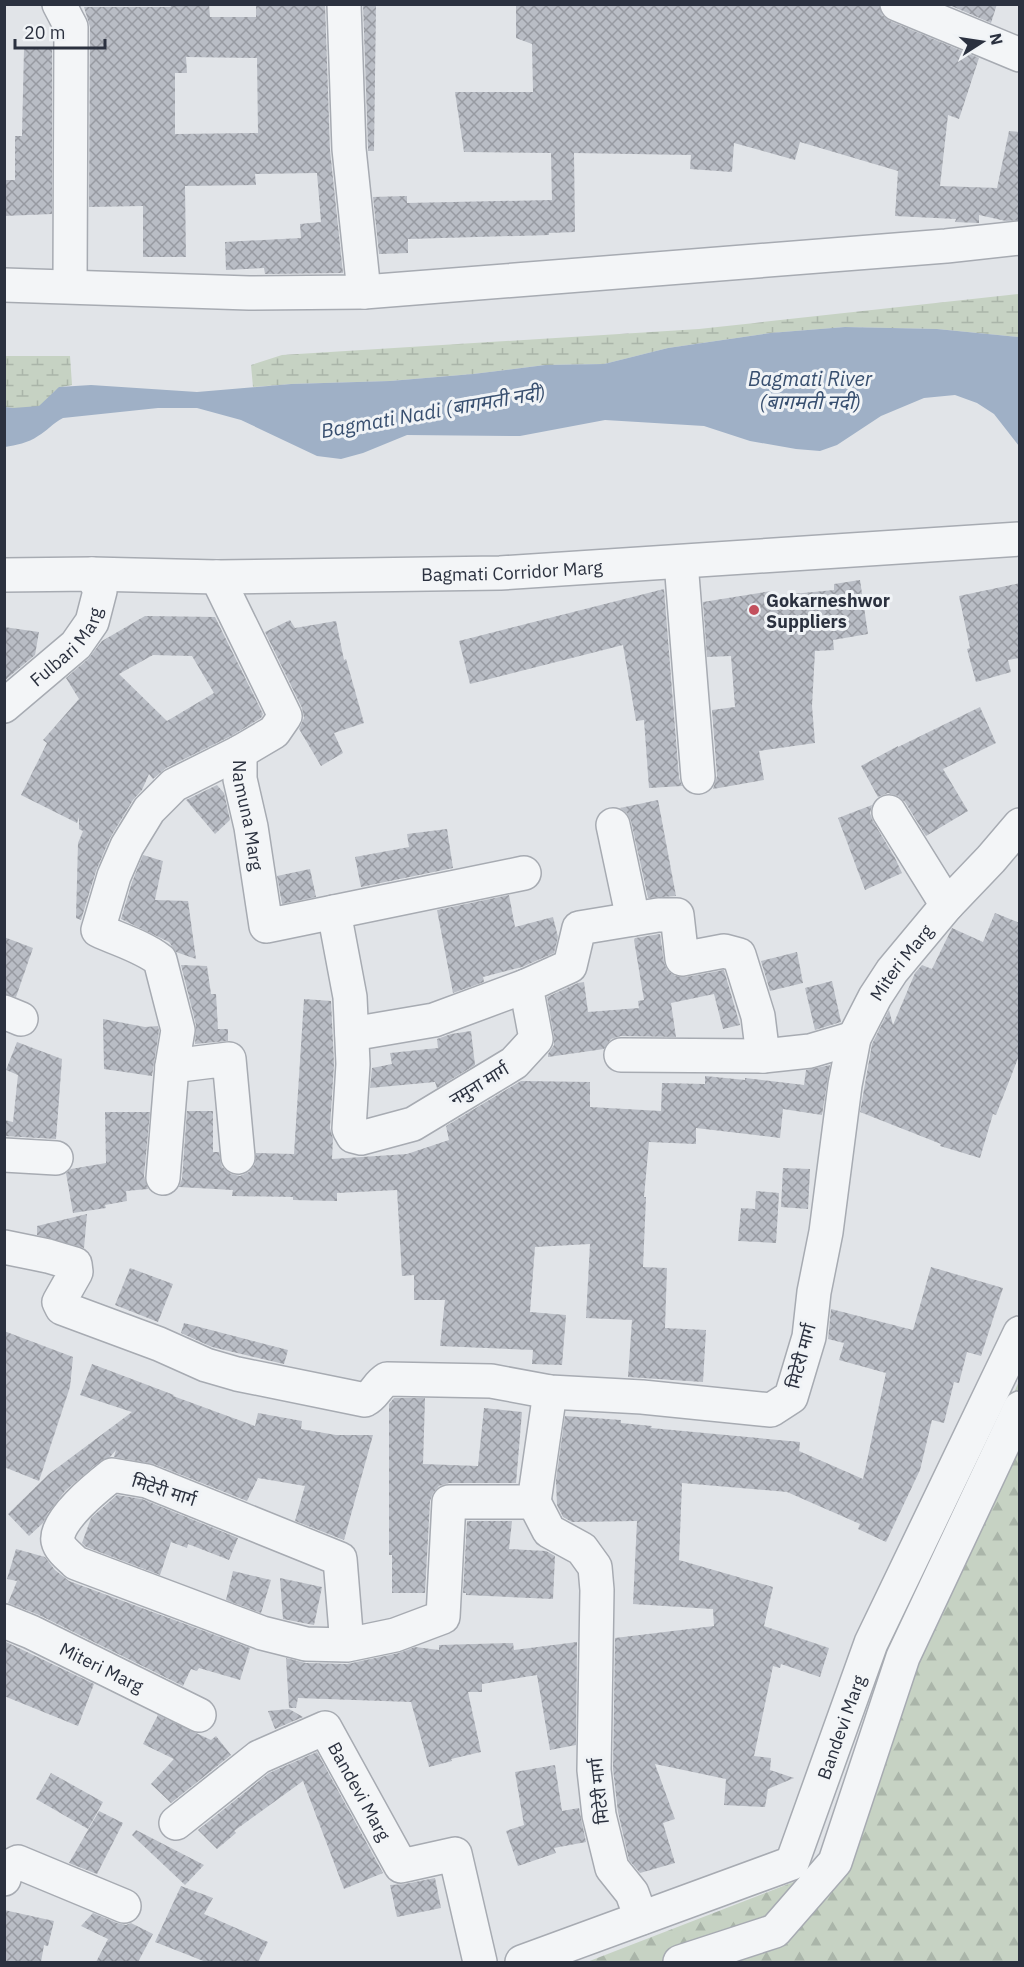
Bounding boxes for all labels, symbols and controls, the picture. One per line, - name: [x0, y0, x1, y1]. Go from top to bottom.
- scale bar: [15, 12, 105, 50]
- north arrow: [952, 12, 1012, 72]
- text: 20 m: [24, 21, 66, 44]
- text: N: [986, 31, 1008, 47]
- water label: Bagmati River (बागमती नदी): [748, 365, 873, 415]
- water label: Bagmati Nadi (बागमती नदी): [319, 378, 547, 444]
- street label: Bagmati Corridor Marg: [421, 555, 604, 586]
- place label: Gokarneshwor Suppliers: [766, 589, 890, 633]
- marker: Gokarneshwor Suppliers: [747, 603, 761, 617]
- street label: Fulbari Marg: [25, 604, 107, 691]
- street label: Namuna Marg: [229, 760, 269, 873]
- street label: Miteri Marg: [864, 919, 938, 1005]
- street label: नमुना मार्ग: [445, 1057, 514, 1112]
- street label: मिटेरी मार्ग: [781, 1320, 821, 1391]
- street label: मिटेरी मार्ग: [129, 1469, 200, 1511]
- street label: Miteri Marg: [56, 1637, 148, 1698]
- street label: Bandevi Marg: [811, 1671, 870, 1782]
- street label: Bandevi Marg: [323, 1737, 396, 1845]
- street label: मिटेरी मार्ग: [584, 1756, 614, 1825]

